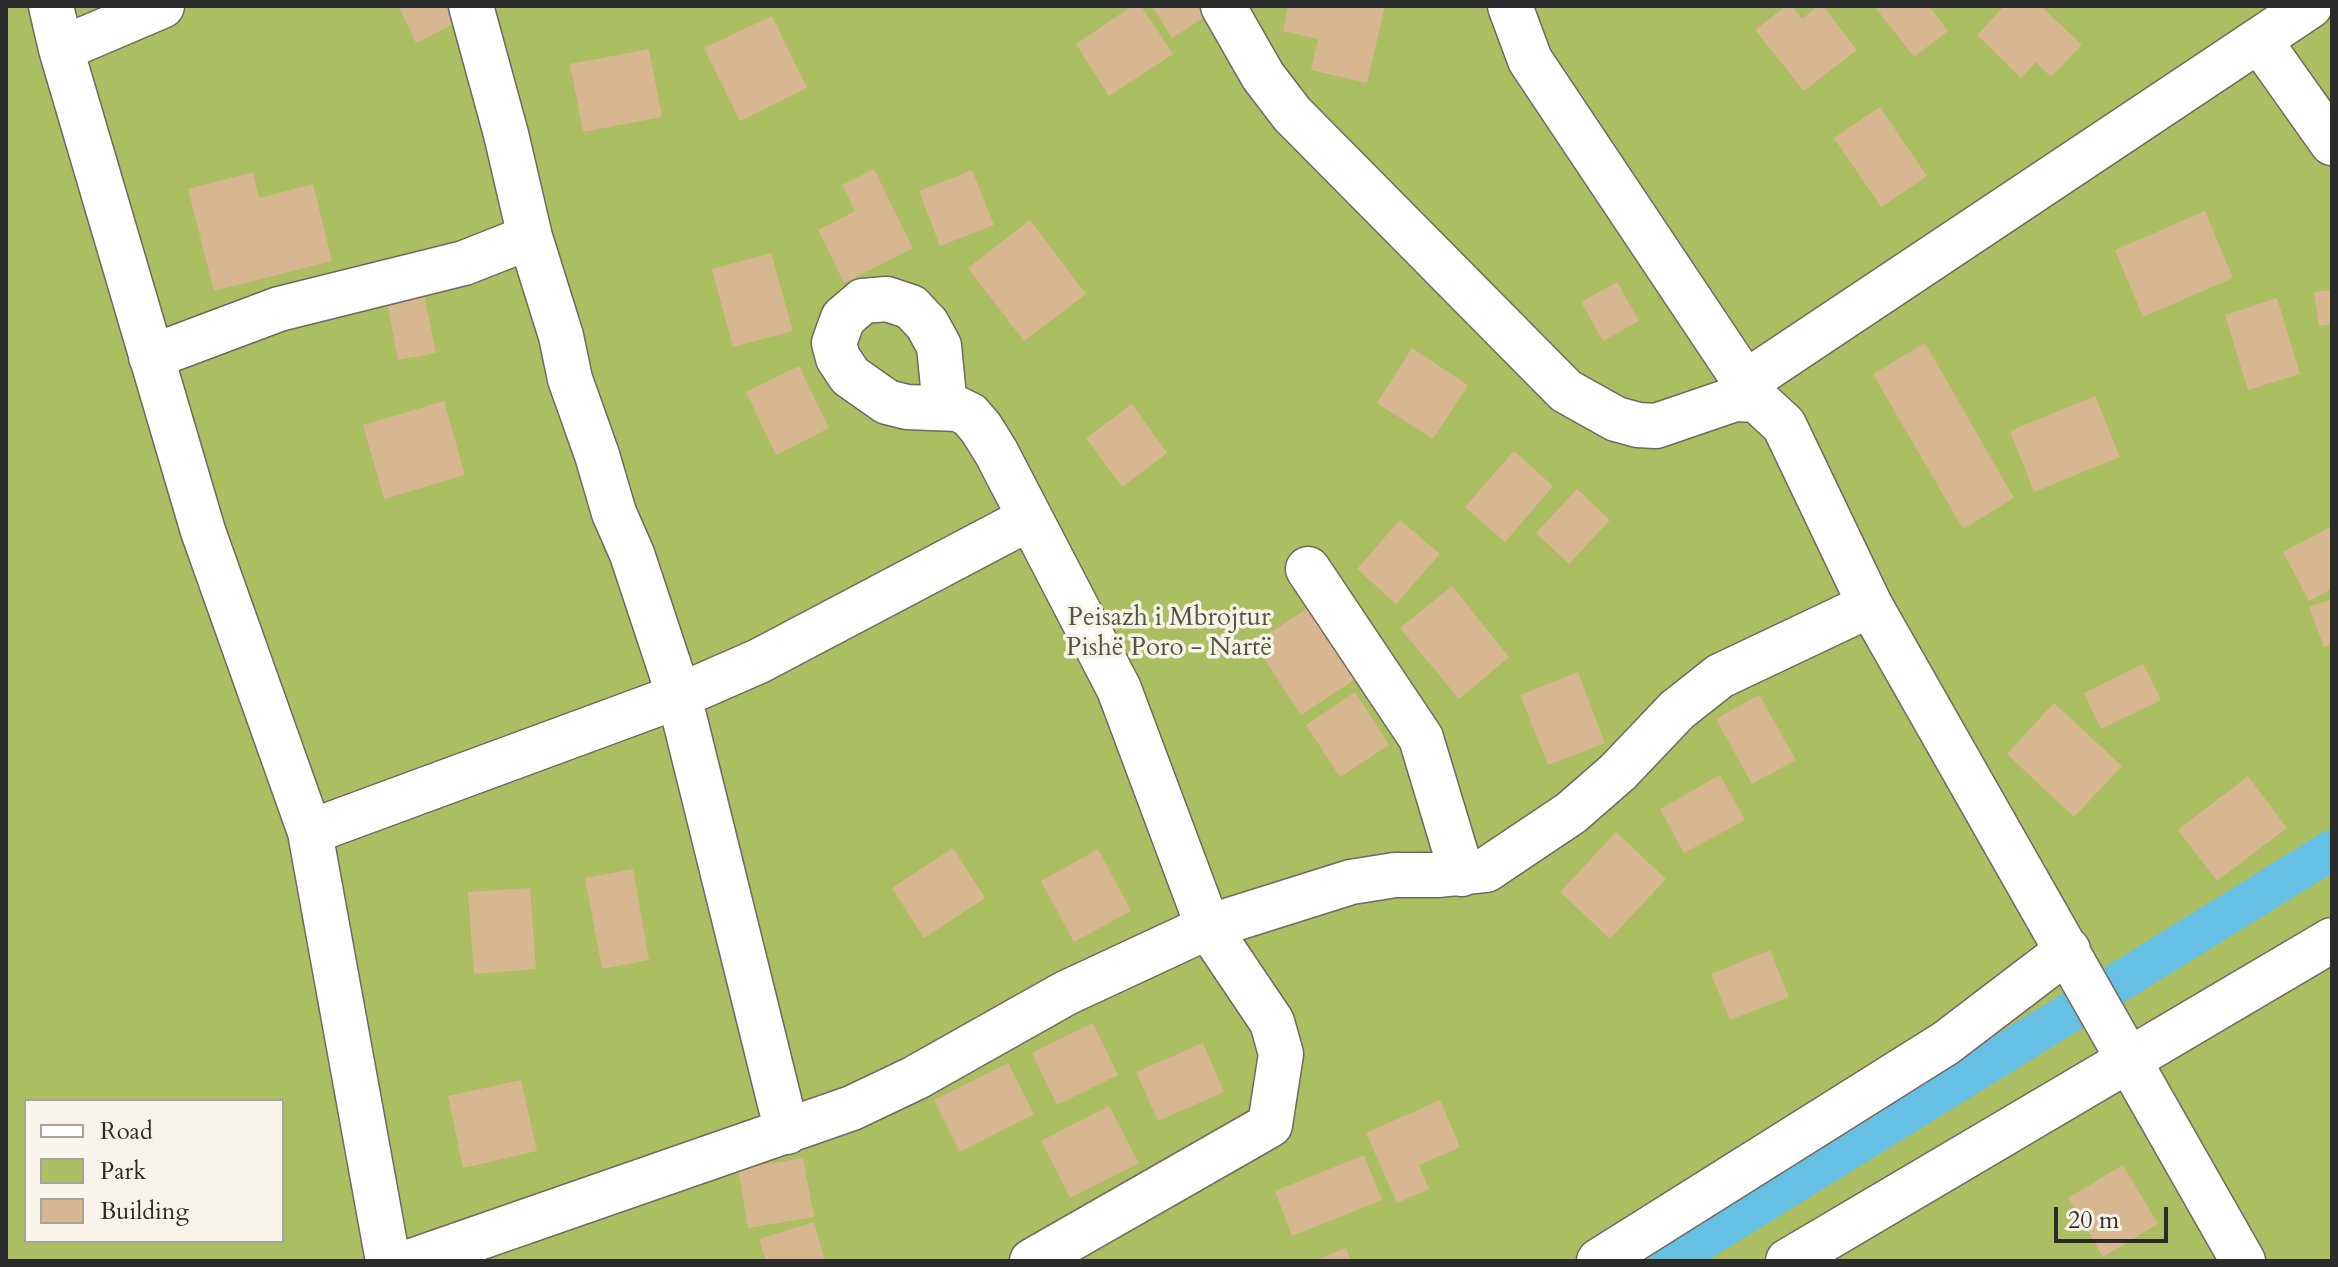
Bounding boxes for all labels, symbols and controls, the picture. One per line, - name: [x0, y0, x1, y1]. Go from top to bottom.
- park label: Peisazh i Mbrojtur Pishë Poro - Nartë: [1066, 603, 1272, 664]
- legend: [24, 1099, 284, 1243]
- text: Road: [100, 1115, 153, 1148]
- text: Park: [100, 1155, 146, 1188]
- scale bar: [2058, 1191, 2172, 1241]
- text: Building: [100, 1195, 189, 1228]
- text: 20 m: [2068, 1204, 2119, 1237]

